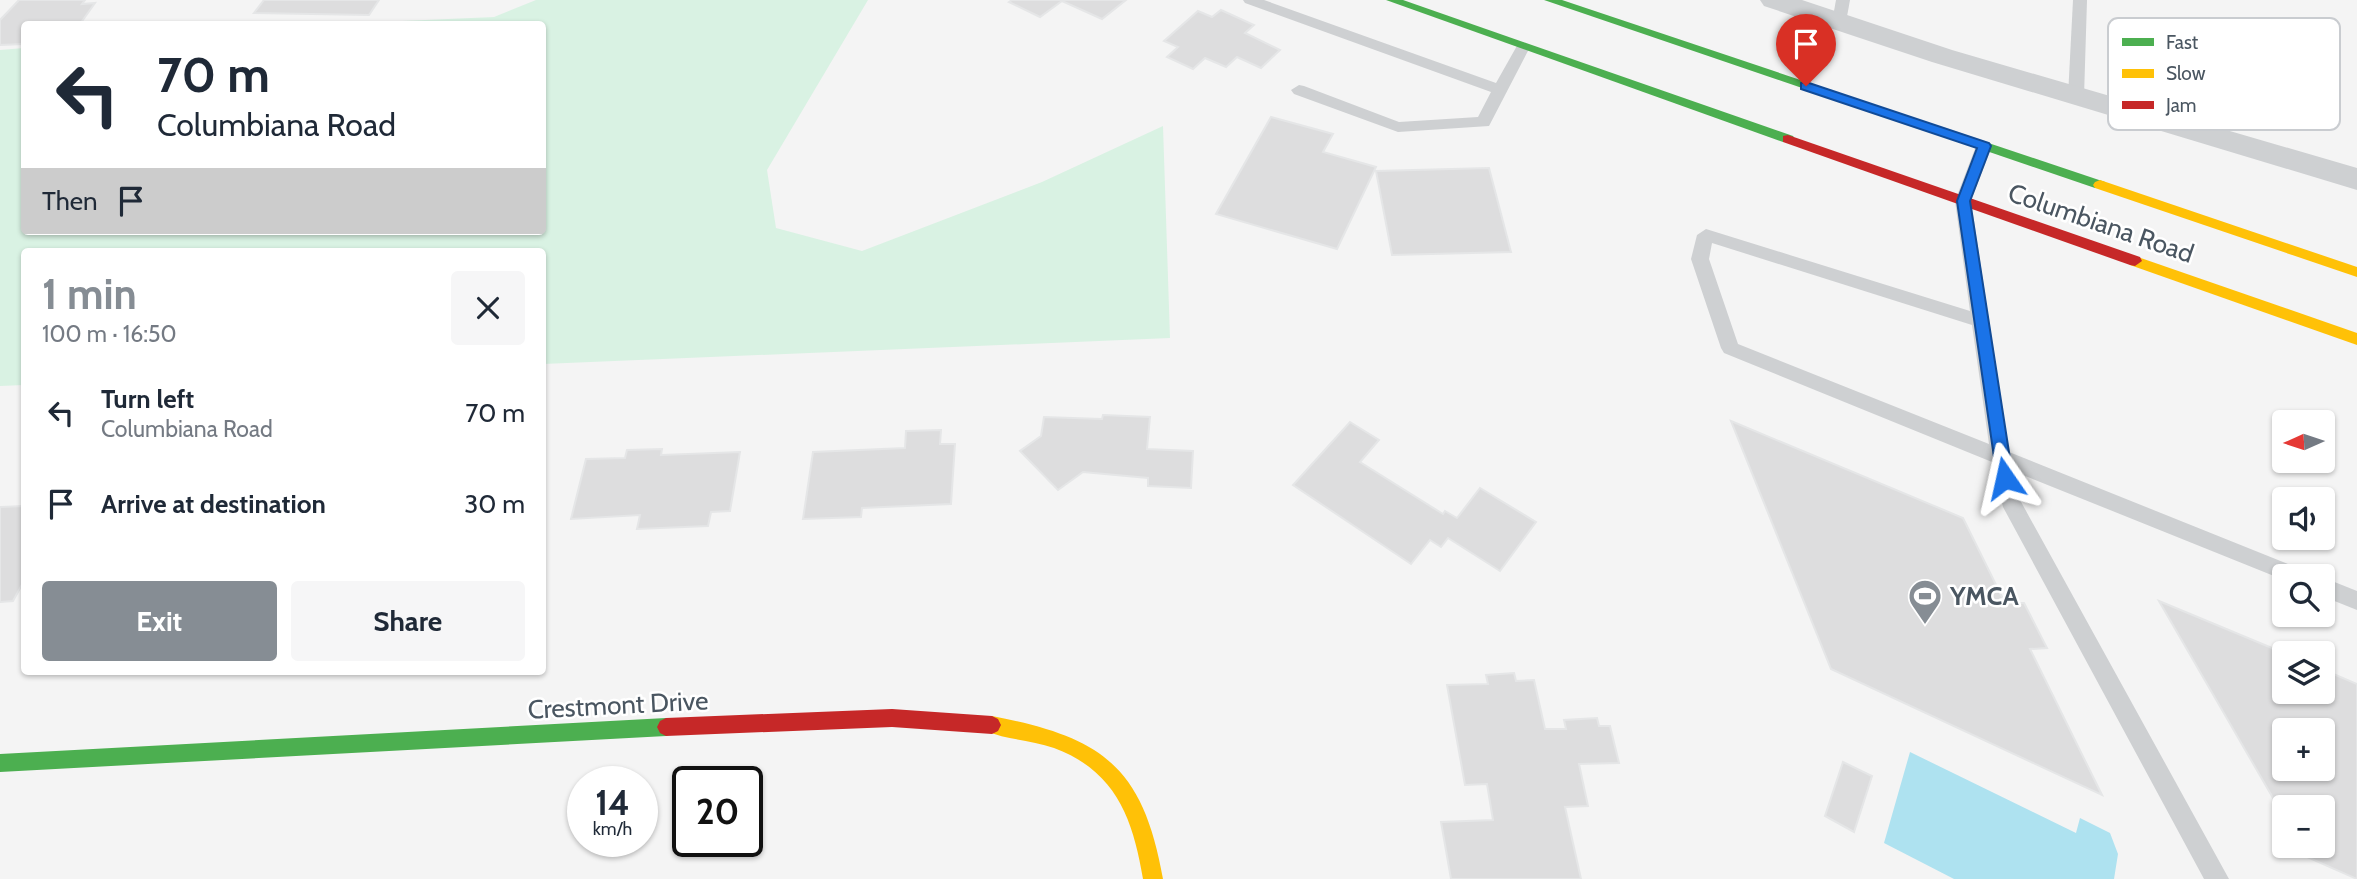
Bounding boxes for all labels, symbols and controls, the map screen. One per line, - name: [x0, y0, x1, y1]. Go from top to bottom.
- pin: [1776, 14, 1836, 86]
- legend: [2108, 18, 2340, 130]
- icon: arrive: [1787, 25, 1825, 63]
- text: Fast: [2166, 31, 2199, 54]
- text: 70 m: [157, 45, 270, 104]
- icon: left: [42, 49, 133, 140]
- text: Slow: [2166, 62, 2206, 85]
- text: Jam: [2165, 94, 2196, 117]
- text: Columbiana Road: [157, 105, 396, 144]
- street label: Columbiana Road: [2004, 176, 2198, 270]
- icon: arrive: [112, 182, 150, 220]
- text: Then: [42, 185, 98, 217]
- text: 1 min: [42, 268, 137, 320]
- button: close: [451, 271, 525, 345]
- text: 100 m · 16:50: [42, 320, 177, 348]
- text: Turn left: [101, 383, 194, 415]
- icon: left: [42, 394, 80, 432]
- text: 70 m: [465, 397, 525, 429]
- north arrow: [2272, 410, 2334, 472]
- map controls: [2272, 410, 2335, 858]
- text: Columbiana Road: [101, 415, 273, 443]
- position arrow: [1968, 441, 2042, 515]
- icon: arrive: [42, 485, 80, 523]
- button: sound: [2272, 487, 2335, 550]
- text: Arrive at destination: [101, 488, 326, 520]
- text: 30 m: [464, 488, 525, 520]
- button: search: [2272, 564, 2335, 627]
- sports icon: YMCA: [1906, 577, 1944, 626]
- place label: YMCA: [1949, 580, 2019, 612]
- button: Exit: [42, 581, 277, 661]
- button: Share: [291, 581, 525, 661]
- button: layers: [2272, 641, 2335, 704]
- street label: Crestmont Drive: [527, 684, 709, 726]
- button: +: [2272, 718, 2335, 781]
- speed limit sign: 20: [672, 766, 763, 857]
- text: 14: [595, 781, 630, 824]
- button: −: [2272, 795, 2335, 858]
- text: km/h: [593, 818, 632, 840]

